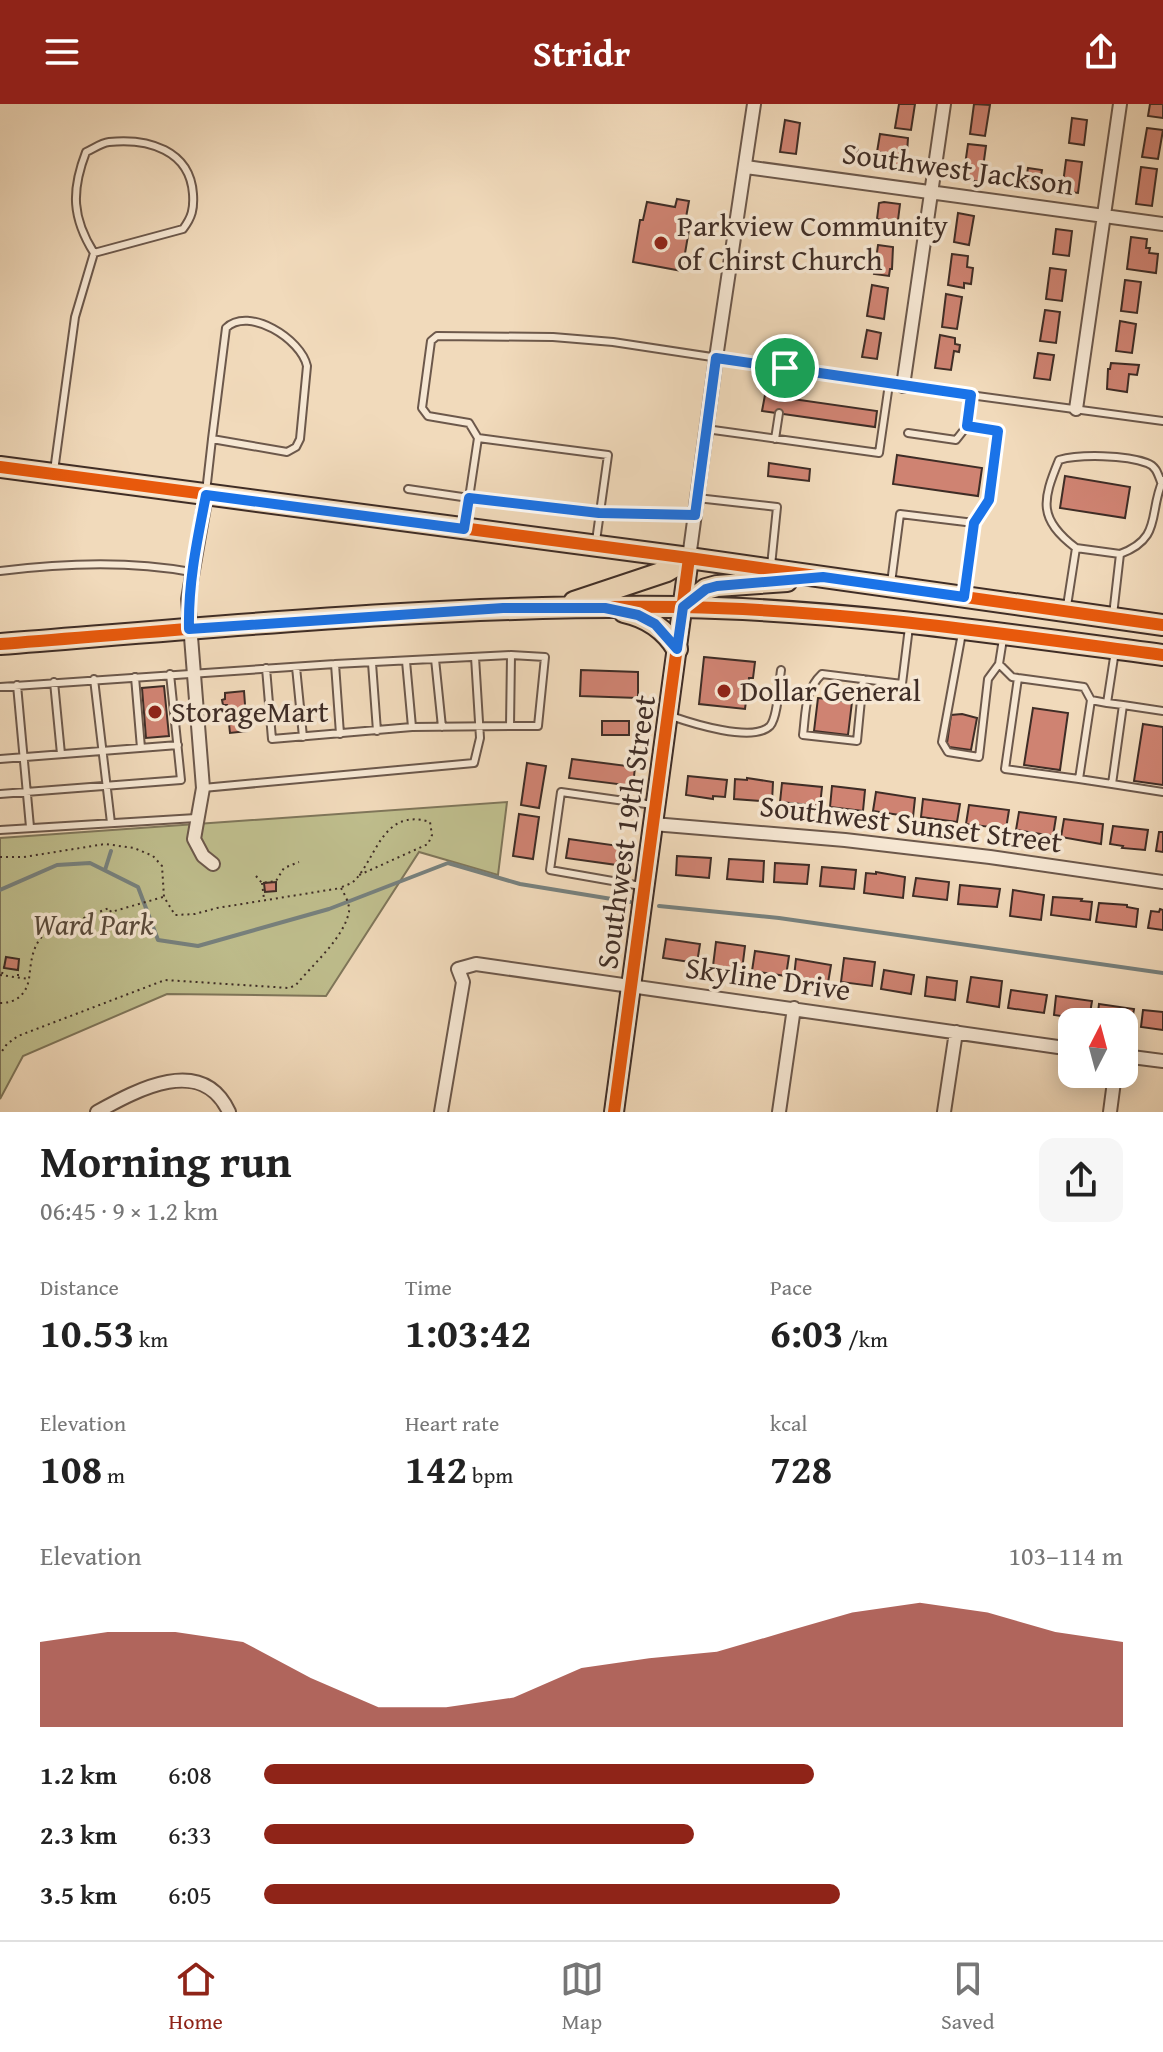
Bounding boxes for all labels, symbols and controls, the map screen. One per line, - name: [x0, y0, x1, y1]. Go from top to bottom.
- text: Stridr: [533, 26, 630, 79]
- icon: menu: [40, 30, 84, 74]
- icon: share: [1079, 30, 1123, 74]
- street label: Southwest Jackson: [840, 130, 1077, 206]
- place label: Parkview Community of Chirst Church: [677, 203, 948, 281]
- marker: Parkview Community of Chirst Church: [652, 234, 670, 252]
- pin: [751, 334, 819, 402]
- icon: arrive: [763, 346, 807, 390]
- place label: Dollar General: [740, 668, 921, 712]
- marker: Dollar General: [715, 682, 733, 700]
- place label: StorageMart: [171, 689, 329, 733]
- street label: Southwest 19th Street: [584, 692, 666, 972]
- marker: StorageMart: [146, 703, 164, 721]
- street label: Southwest Sunset Street: [757, 783, 1065, 863]
- park label: Ward Park: [33, 902, 154, 946]
- street label: Skyline Drive: [683, 945, 854, 1011]
- north arrow: [1058, 1008, 1138, 1088]
- map controls: [1058, 1008, 1138, 1088]
- text: Morning run: [40, 1129, 291, 1193]
- button: share: [1039, 1138, 1123, 1222]
- text: 06:45 · 9 × 1.2 km: [40, 1191, 218, 1230]
- text: Distance: [40, 1271, 119, 1303]
- text: Time: [405, 1271, 452, 1303]
- text: Pace: [770, 1271, 812, 1303]
- text: 10.53: [40, 1303, 134, 1362]
- text: 1:03:42: [405, 1303, 531, 1362]
- text: 6:03: [770, 1303, 843, 1362]
- text: km: [134, 1323, 168, 1355]
- text: /km: [843, 1323, 888, 1355]
- text: Elevation: [40, 1407, 126, 1439]
- text: Heart rate: [405, 1407, 499, 1439]
- text: kcal: [770, 1407, 808, 1439]
- text: 108: [40, 1439, 102, 1498]
- text: 142: [405, 1439, 467, 1498]
- text: 728: [770, 1439, 832, 1498]
- text: m: [102, 1459, 125, 1491]
- text: bpm: [467, 1459, 513, 1491]
- text: Elevation: [40, 1536, 142, 1575]
- text: 103–114 m: [1009, 1536, 1123, 1575]
- text: 1.2 km: [40, 1755, 117, 1794]
- text: 6:08: [168, 1755, 212, 1794]
- text: 2.3 km: [40, 1815, 117, 1854]
- text: 6:33: [168, 1815, 212, 1854]
- text: 3.5 km: [40, 1875, 117, 1914]
- text: 6:05: [168, 1875, 212, 1914]
- tab: Home: [169, 1957, 223, 2037]
- tab: Map: [560, 1957, 604, 2037]
- tab: Saved: [941, 1957, 994, 2037]

